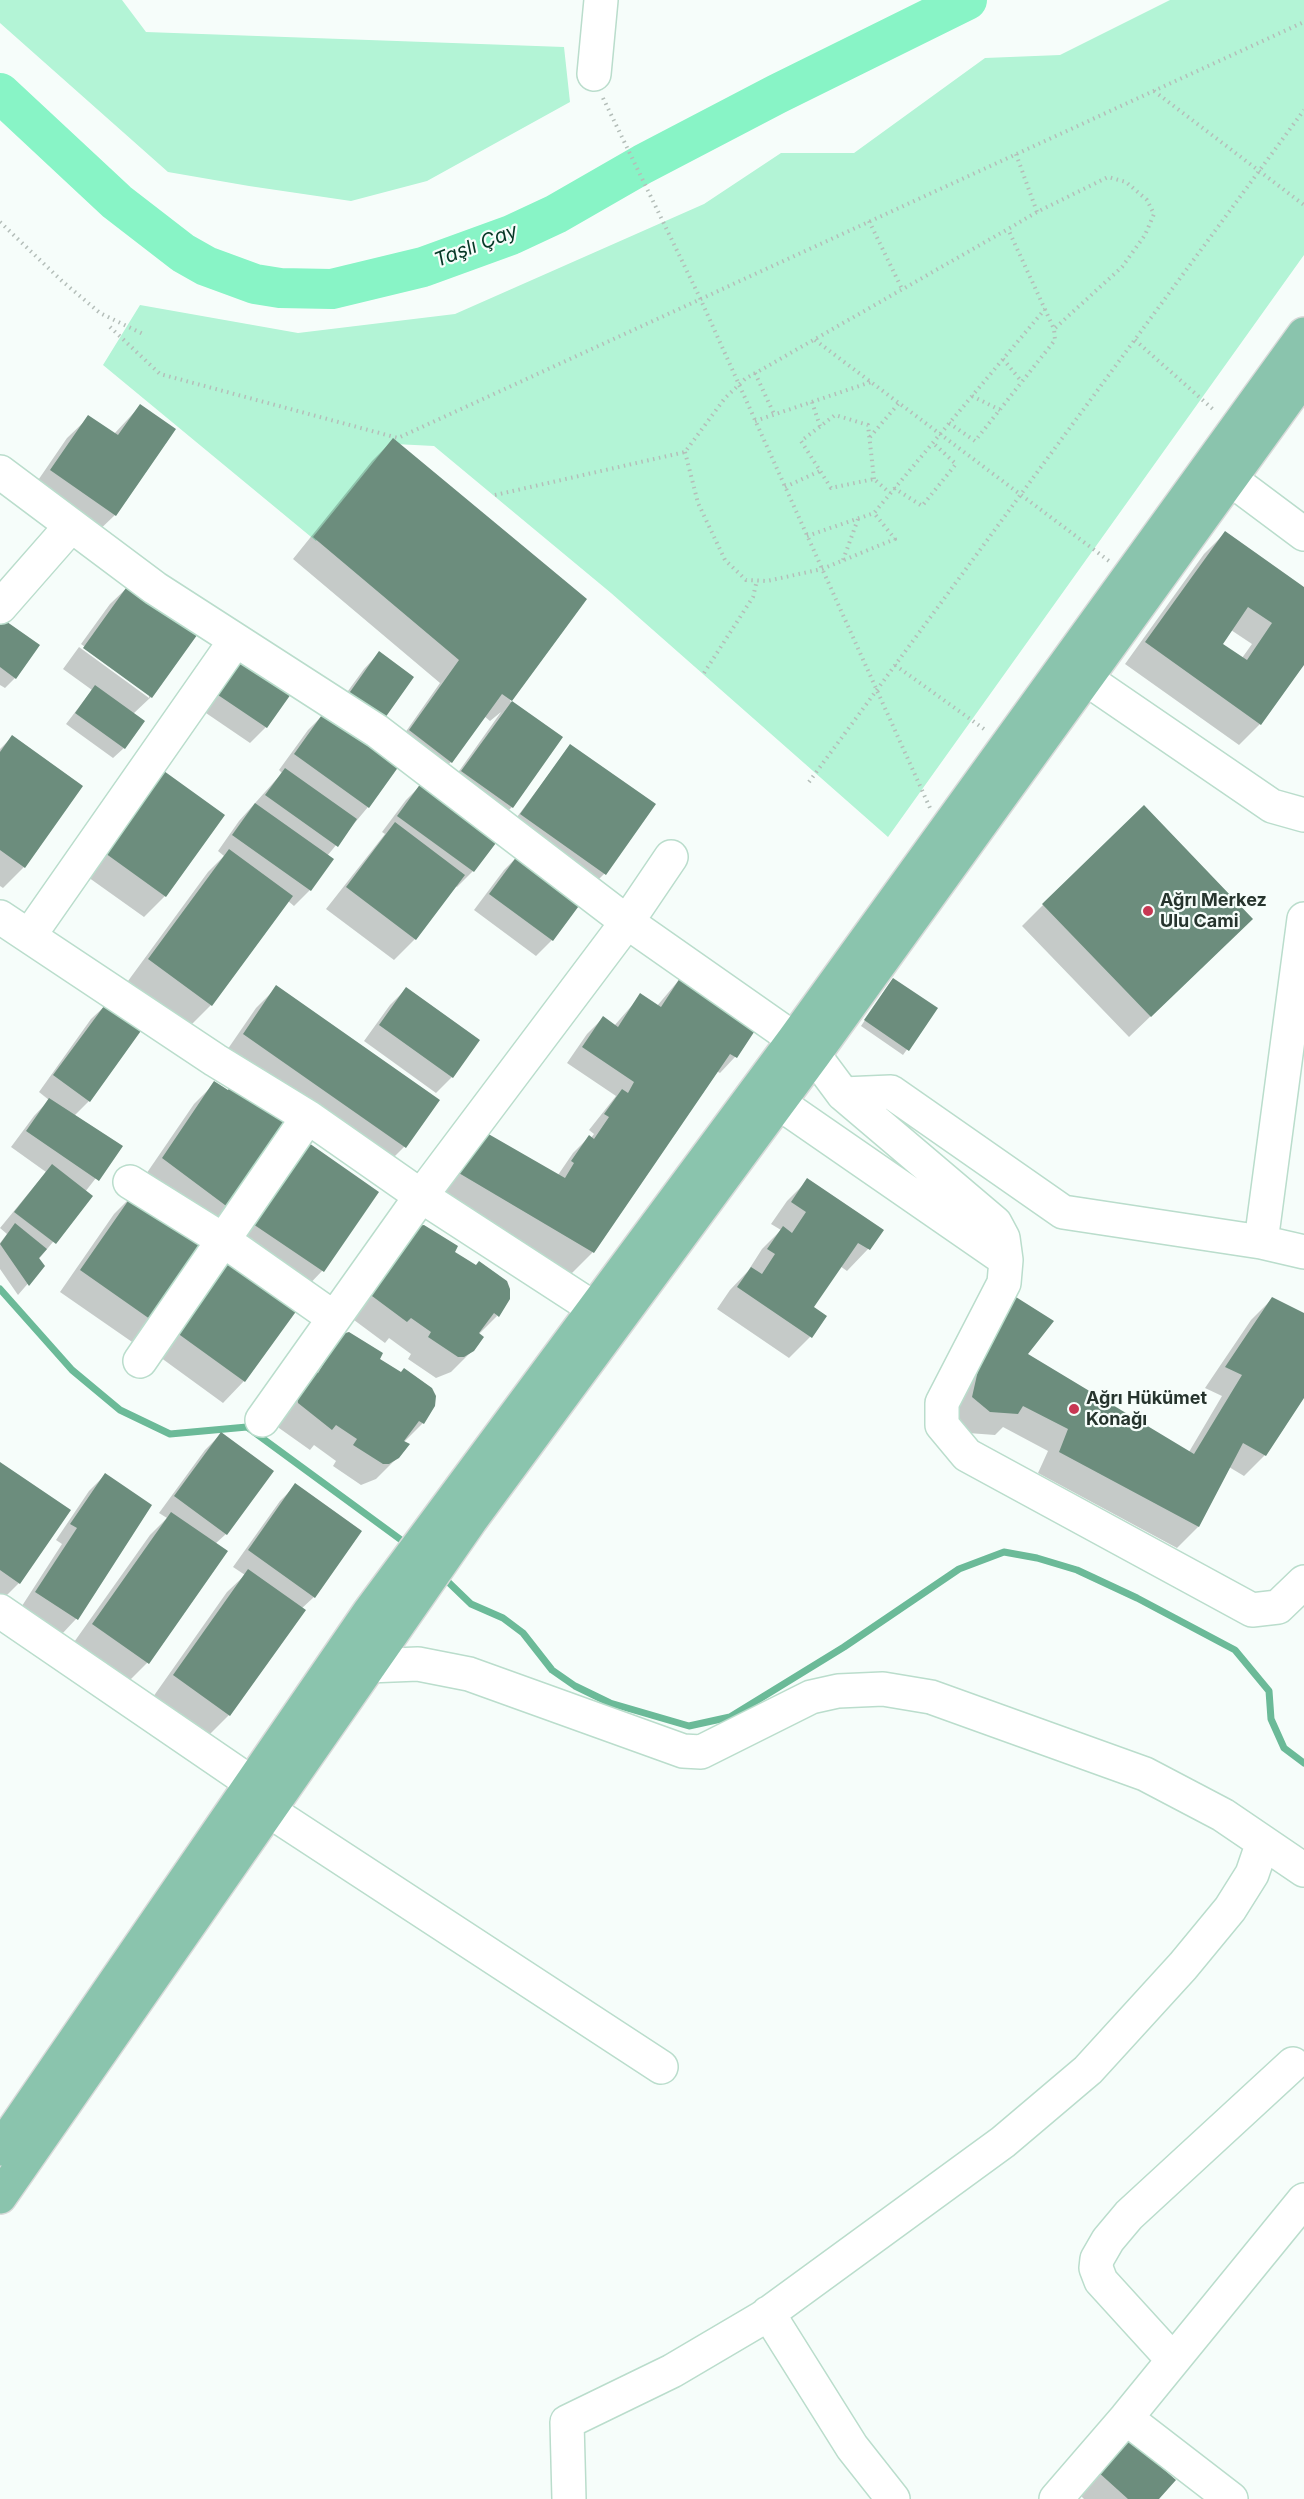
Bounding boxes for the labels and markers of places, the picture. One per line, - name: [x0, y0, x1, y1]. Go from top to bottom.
- place label: Ağrı Merkez Ulu Cami: [1160, 890, 1267, 932]
- marker: Ağrı Merkez Ulu Cami: [1141, 904, 1155, 918]
- place label: Ağrı Hükümet Konağı: [1086, 1388, 1207, 1430]
- marker: Ağrı Hükümet Konağı: [1067, 1402, 1081, 1416]

